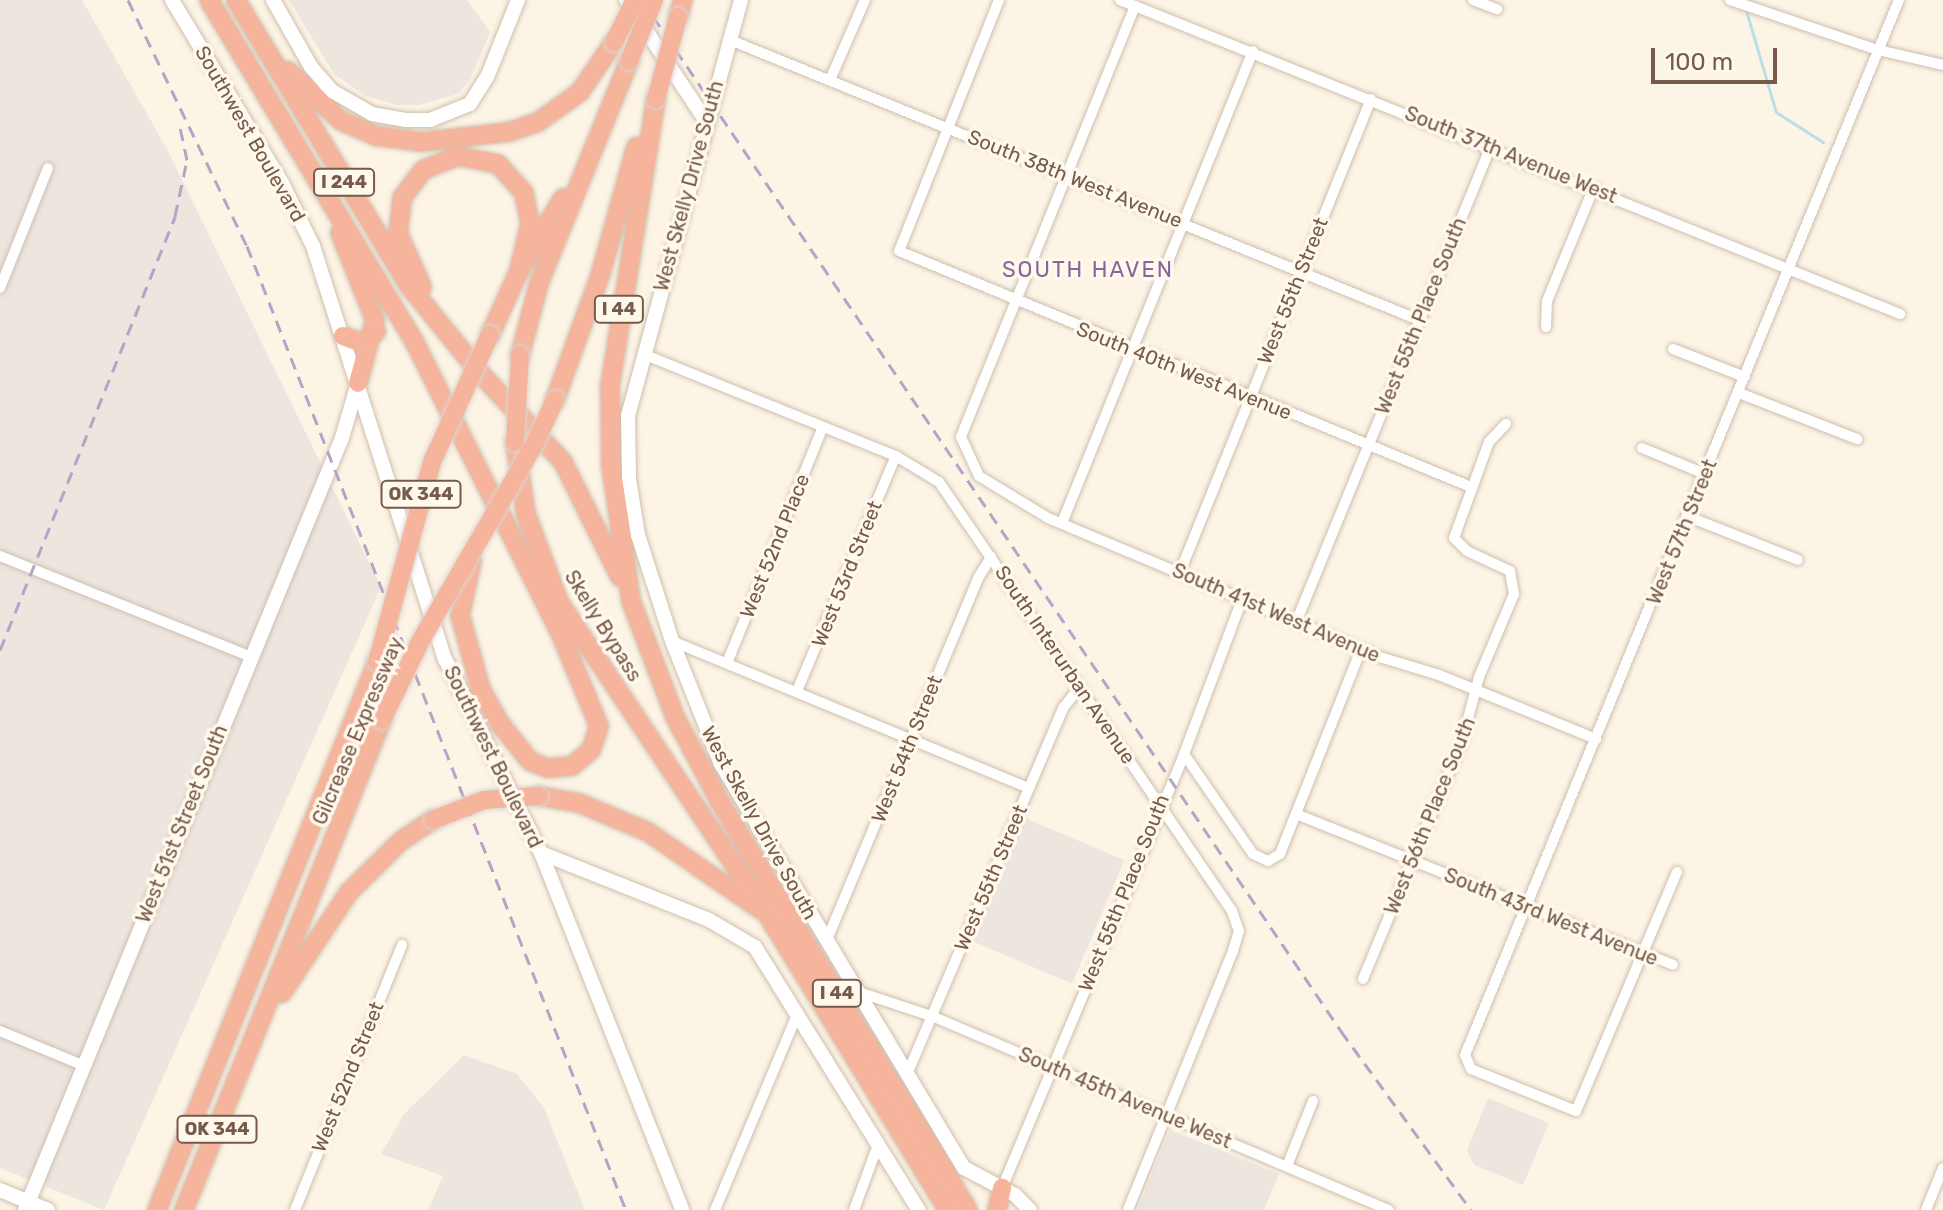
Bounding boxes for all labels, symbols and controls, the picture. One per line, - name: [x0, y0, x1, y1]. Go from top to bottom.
- scale bar: [1655, 32, 1781, 82]
- street label: Southwest Boulevard: [190, 42, 310, 226]
- text: 100 m: [1665, 48, 1733, 76]
- street label: West Skelly Drive South: [649, 78, 729, 294]
- street label: South 37th Avenue West: [1401, 101, 1621, 209]
- street label: South 38th West Avenue: [964, 125, 1186, 233]
- road number: I 244: [312, 168, 376, 196]
- street label: West 55th Street: [1253, 214, 1333, 368]
- street label: West 55th Place South: [1371, 214, 1471, 418]
- district label: SOUTH HAVEN: [1002, 257, 1174, 283]
- road number: I 44: [593, 295, 645, 323]
- street label: South 40th West Avenue: [1073, 317, 1295, 425]
- street label: West 57th Street: [1642, 456, 1722, 608]
- street label: West 52nd Place: [735, 470, 815, 622]
- road number: OK 344: [379, 480, 463, 508]
- street label: West 53rd Street: [807, 497, 887, 651]
- street label: South 41st West Avenue: [1168, 558, 1384, 668]
- street label: South Interurban Avenue: [989, 561, 1141, 769]
- street label: Skelly Bypass: [559, 566, 647, 686]
- street label: Gilcrease Expressway: [308, 634, 408, 828]
- street label: Southwest Boulevard: [439, 662, 547, 852]
- street label: West 54th Street: [867, 672, 947, 826]
- street label: West 56th Place South: [1379, 714, 1481, 918]
- street label: West 51st Street South: [131, 721, 233, 927]
- street label: West Skelly Drive South: [696, 722, 822, 924]
- street label: West 55th Place South: [1074, 791, 1174, 995]
- street label: West 55th Street: [949, 801, 1033, 955]
- street label: South 43rd West Avenue: [1440, 863, 1662, 971]
- road number: I 44: [811, 979, 863, 1007]
- street label: West 52nd Street: [307, 998, 389, 1156]
- street label: South 45th Avenue West: [1015, 1042, 1235, 1154]
- road number: OK 344: [175, 1115, 259, 1143]

